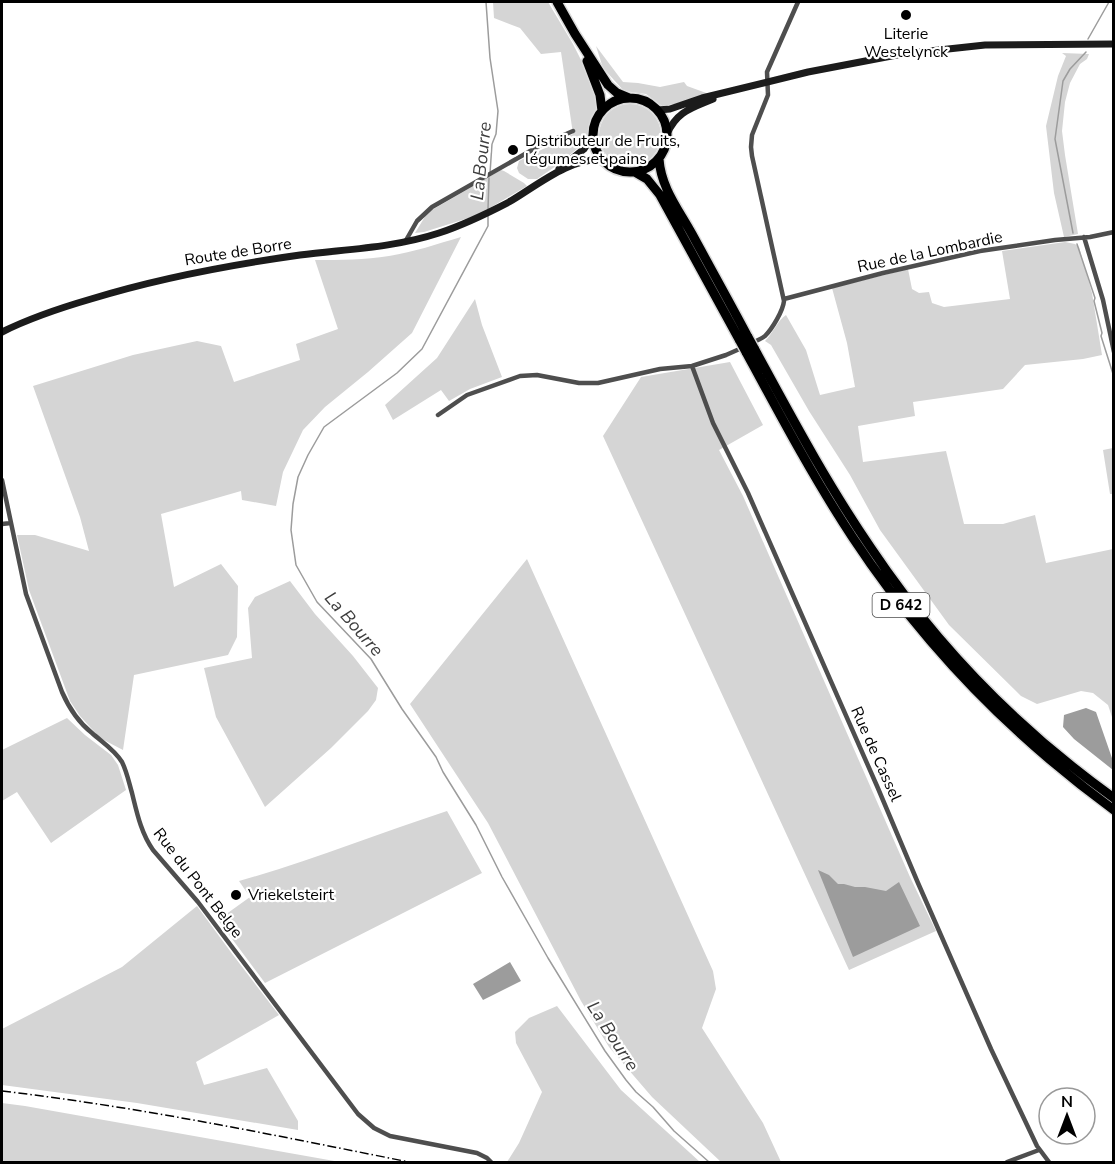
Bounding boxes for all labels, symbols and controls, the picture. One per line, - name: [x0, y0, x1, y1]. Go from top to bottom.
- marker: Literie Westelynck: [899, 8, 913, 22]
- place label: Literie Westelynck: [864, 23, 949, 63]
- water label: La Bourre: [465, 120, 497, 201]
- place label: Distributeur de Fruits, légumes et pains: [525, 130, 680, 170]
- marker: Distributeur de Fruits, légumes et pains: [506, 143, 520, 157]
- street label: Rue de la Lombardie: [855, 226, 1005, 278]
- street label: Route de Borre: [183, 233, 293, 271]
- water label: La Bourre: [319, 586, 389, 662]
- road number: D 642: [872, 593, 930, 617]
- street label: Rue de Cassel: [845, 703, 907, 805]
- street label: Rue du Pont Belge: [148, 823, 248, 943]
- place label: Vriekelsteirt: [247, 884, 335, 906]
- marker: Vriekelsteirt: [229, 888, 243, 902]
- water label: La Bourre: [582, 997, 645, 1076]
- north arrow: [1037, 1086, 1097, 1146]
- text: N: [1061, 1091, 1073, 1113]

